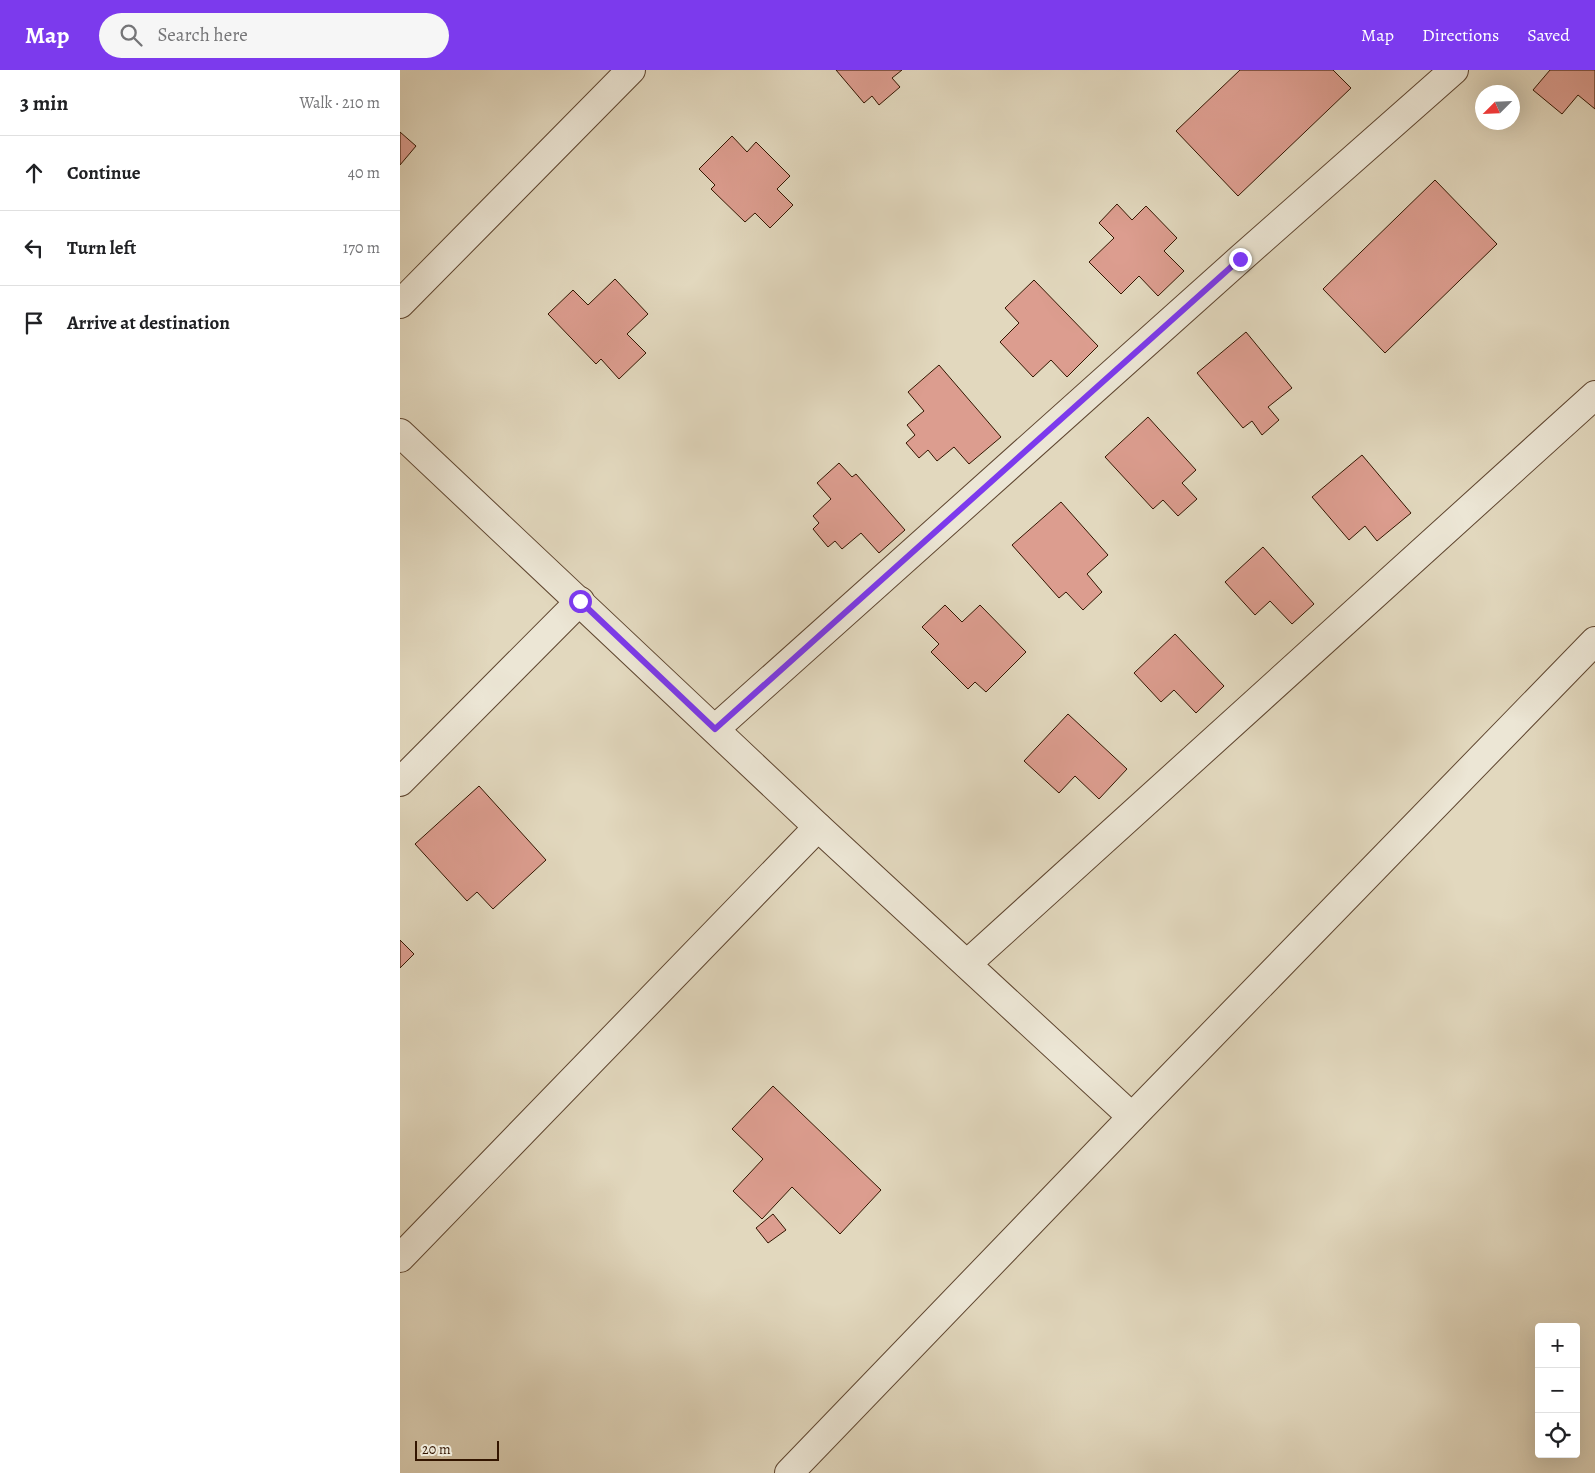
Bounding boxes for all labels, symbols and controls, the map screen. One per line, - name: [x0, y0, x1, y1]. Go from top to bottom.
- search box: [99, 13, 449, 58]
- text: Map: [25, 19, 69, 51]
- icon: search: [117, 21, 145, 49]
- text: Search here: [157, 22, 248, 48]
- text: Map: [1361, 23, 1394, 47]
- text: Directions: [1422, 23, 1499, 47]
- text: Saved: [1527, 23, 1570, 47]
- north arrow: [1475, 85, 1520, 130]
- text: 3 min: [20, 89, 68, 117]
- text: Walk · 210 m: [299, 92, 380, 114]
- icon: ahead: [20, 159, 48, 187]
- text: Continue: [67, 160, 141, 186]
- text: 40 m: [348, 162, 380, 184]
- icon: left: [20, 234, 48, 262]
- text: Turn left: [67, 235, 136, 261]
- text: 170 m: [343, 237, 380, 259]
- route end: [1229, 248, 1252, 271]
- icon: arrive: [20, 309, 48, 337]
- text: Arrive at destination: [67, 310, 230, 336]
- route start: [569, 590, 592, 613]
- map controls: [1535, 1323, 1580, 1458]
- button: +: [1535, 1323, 1580, 1368]
- button: −: [1535, 1368, 1580, 1413]
- button: locate: [1535, 1413, 1580, 1458]
- scale bar: [415, 1438, 499, 1461]
- text: 20 m: [422, 1440, 451, 1459]

